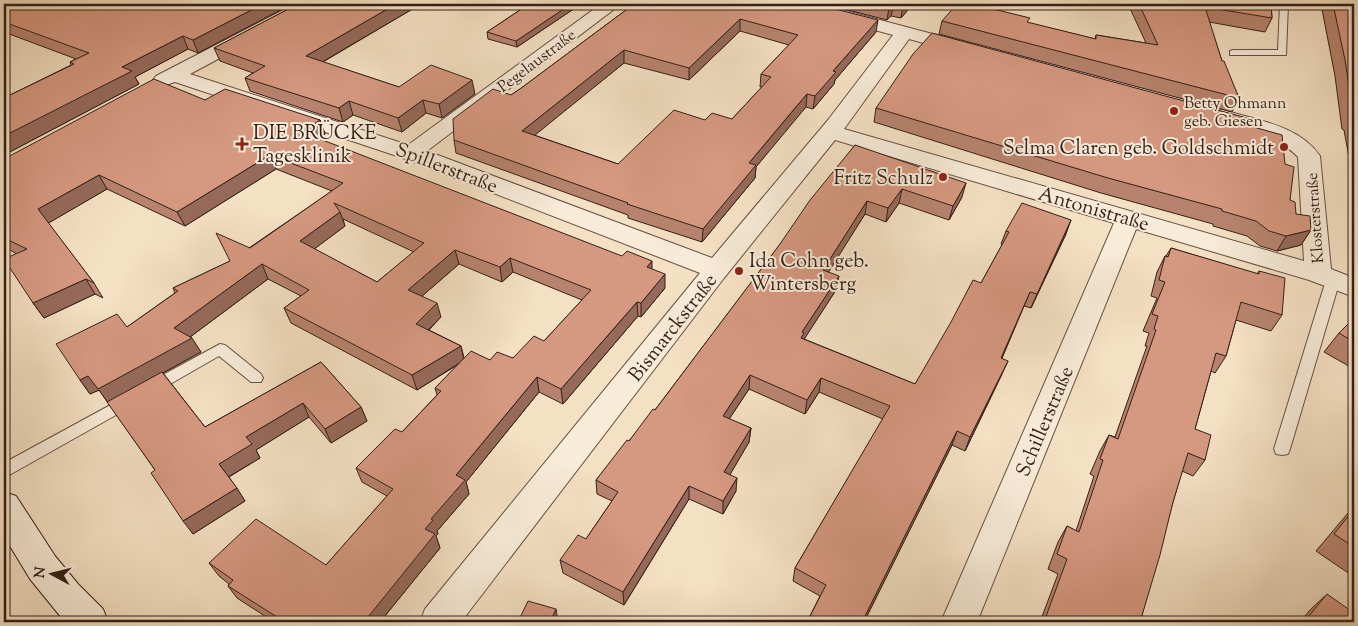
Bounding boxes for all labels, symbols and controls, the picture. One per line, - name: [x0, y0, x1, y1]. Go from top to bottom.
- street label: Pegelaustraße: [494, 25, 581, 99]
- place label: Betty Ohmann geb. Giesen: [1184, 93, 1287, 134]
- marker: Betty Ohmann geb. Giesen: [1168, 105, 1180, 117]
- place label: DIE BRÜCKE Tagesklinik: [253, 119, 377, 172]
- place label: Selma Claren geb. Goldschmidt: [1003, 135, 1274, 164]
- street label: Spillerstraße: [391, 136, 502, 202]
- marker: DIE BRÜCKE Tagesklinik: [235, 137, 249, 151]
- marker: Selma Claren geb. Goldschmidt: [1278, 141, 1290, 153]
- place label: Fritz Schulz: [833, 165, 933, 194]
- marker: Fritz Schulz: [937, 171, 949, 183]
- street label: Klosterstraße: [1302, 172, 1331, 264]
- street label: Antonistraße: [1034, 181, 1152, 240]
- place label: Ida Cohn geb. Wintersberg: [749, 248, 869, 300]
- marker: Ida Cohn geb. Wintersberg: [733, 265, 745, 277]
- street label: Bismarckstraße: [622, 268, 725, 389]
- street label: Schillerstraße: [1010, 362, 1083, 482]
- north arrow: [28, 548, 78, 598]
- text: N: [30, 566, 52, 579]

